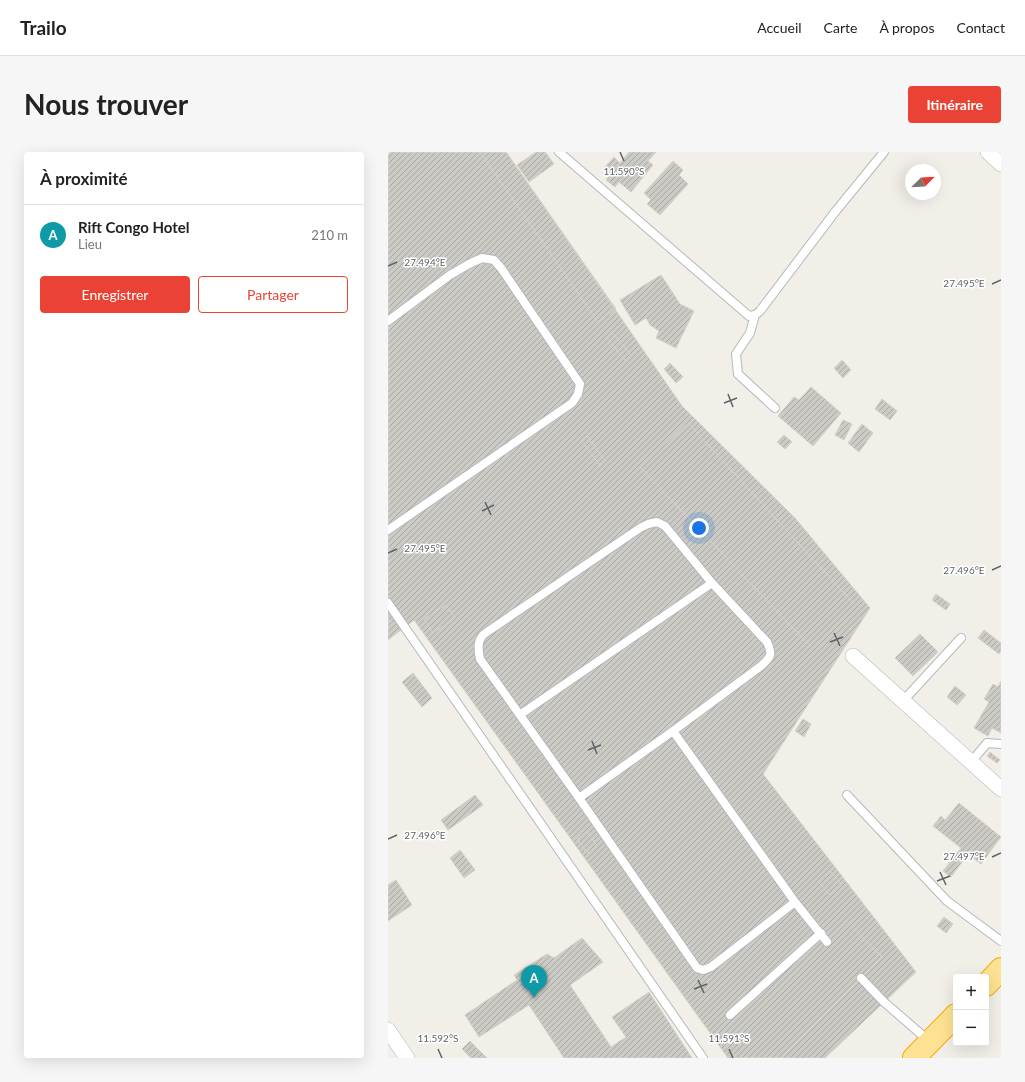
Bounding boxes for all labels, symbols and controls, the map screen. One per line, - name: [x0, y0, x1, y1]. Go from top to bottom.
- text: Trailo: [20, 16, 67, 39]
- text: Accueil: [757, 19, 802, 36]
- text: Carte: [824, 19, 857, 36]
- text: À propos: [879, 19, 934, 36]
- text: Contact: [956, 19, 1005, 36]
- button: Itinéraire: [908, 86, 1001, 123]
- text: Nous trouver: [24, 87, 188, 121]
- north arrow: [905, 164, 941, 200]
- text: 11.590°S: [604, 165, 644, 177]
- text: À proximité: [40, 168, 128, 189]
- text: Rift Congo Hotel: [78, 218, 190, 236]
- text: A: [48, 227, 58, 243]
- text: 210 m: [311, 227, 348, 243]
- text: Lieu: [78, 236, 102, 252]
- text: 27.494°E: [404, 256, 446, 268]
- button: Enregistrer: [40, 276, 190, 313]
- button: Partager: [198, 276, 348, 313]
- text: 27.495°E: [943, 277, 985, 289]
- your location: [689, 518, 709, 538]
- text: 27.495°E: [404, 542, 446, 554]
- text: 27.496°E: [943, 564, 985, 576]
- text: 27.496°E: [404, 829, 446, 841]
- text: 27.497°E: [943, 850, 985, 862]
- pin: A: [521, 965, 547, 998]
- map controls: [953, 974, 989, 1046]
- button: +: [953, 974, 989, 1010]
- button: −: [953, 1010, 989, 1046]
- text: 11.592°S: [418, 1032, 458, 1044]
- text: 11.591°S: [709, 1032, 749, 1044]

